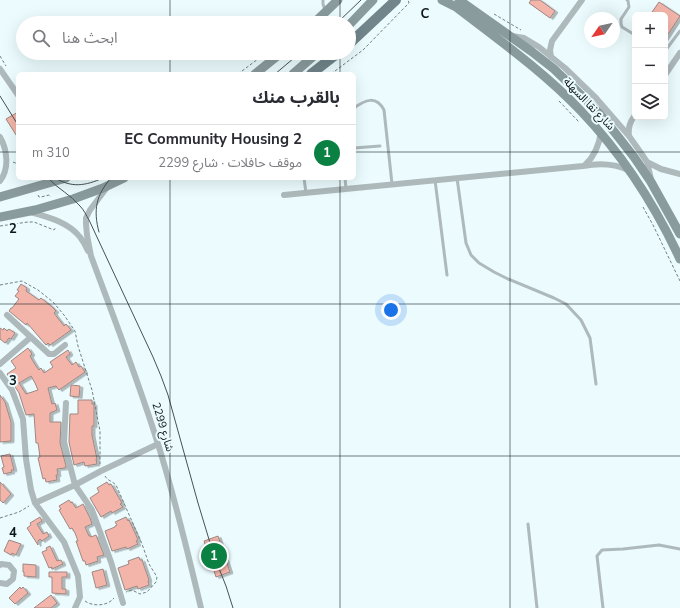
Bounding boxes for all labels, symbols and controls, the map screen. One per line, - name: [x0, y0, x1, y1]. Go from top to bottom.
- text: C: [421, 5, 430, 23]
- north arrow: [584, 12, 620, 48]
- map controls: [632, 12, 668, 120]
- button: +: [632, 12, 668, 48]
- search box: [16, 16, 356, 60]
- icon: search: [30, 27, 52, 49]
- text: ابحث هنا: [62, 28, 118, 48]
- button: −: [632, 48, 668, 84]
- street label: شارع نقا السهلة: [560, 74, 618, 134]
- button: layers: [632, 84, 668, 120]
- text: بالقرب منك: [253, 86, 340, 109]
- text: EC Community Housing 2: [124, 129, 302, 149]
- text: 310 m: [32, 144, 70, 162]
- text: 1: [323, 144, 331, 162]
- text: موقف حافلات · شارع 2299: [158, 154, 302, 172]
- text: 2: [9, 220, 17, 238]
- your location: [381, 300, 401, 320]
- text: 3: [9, 372, 17, 390]
- street label: شارع 2299: [148, 401, 178, 454]
- text: 4: [9, 524, 17, 542]
- pin: 1: [201, 541, 227, 571]

